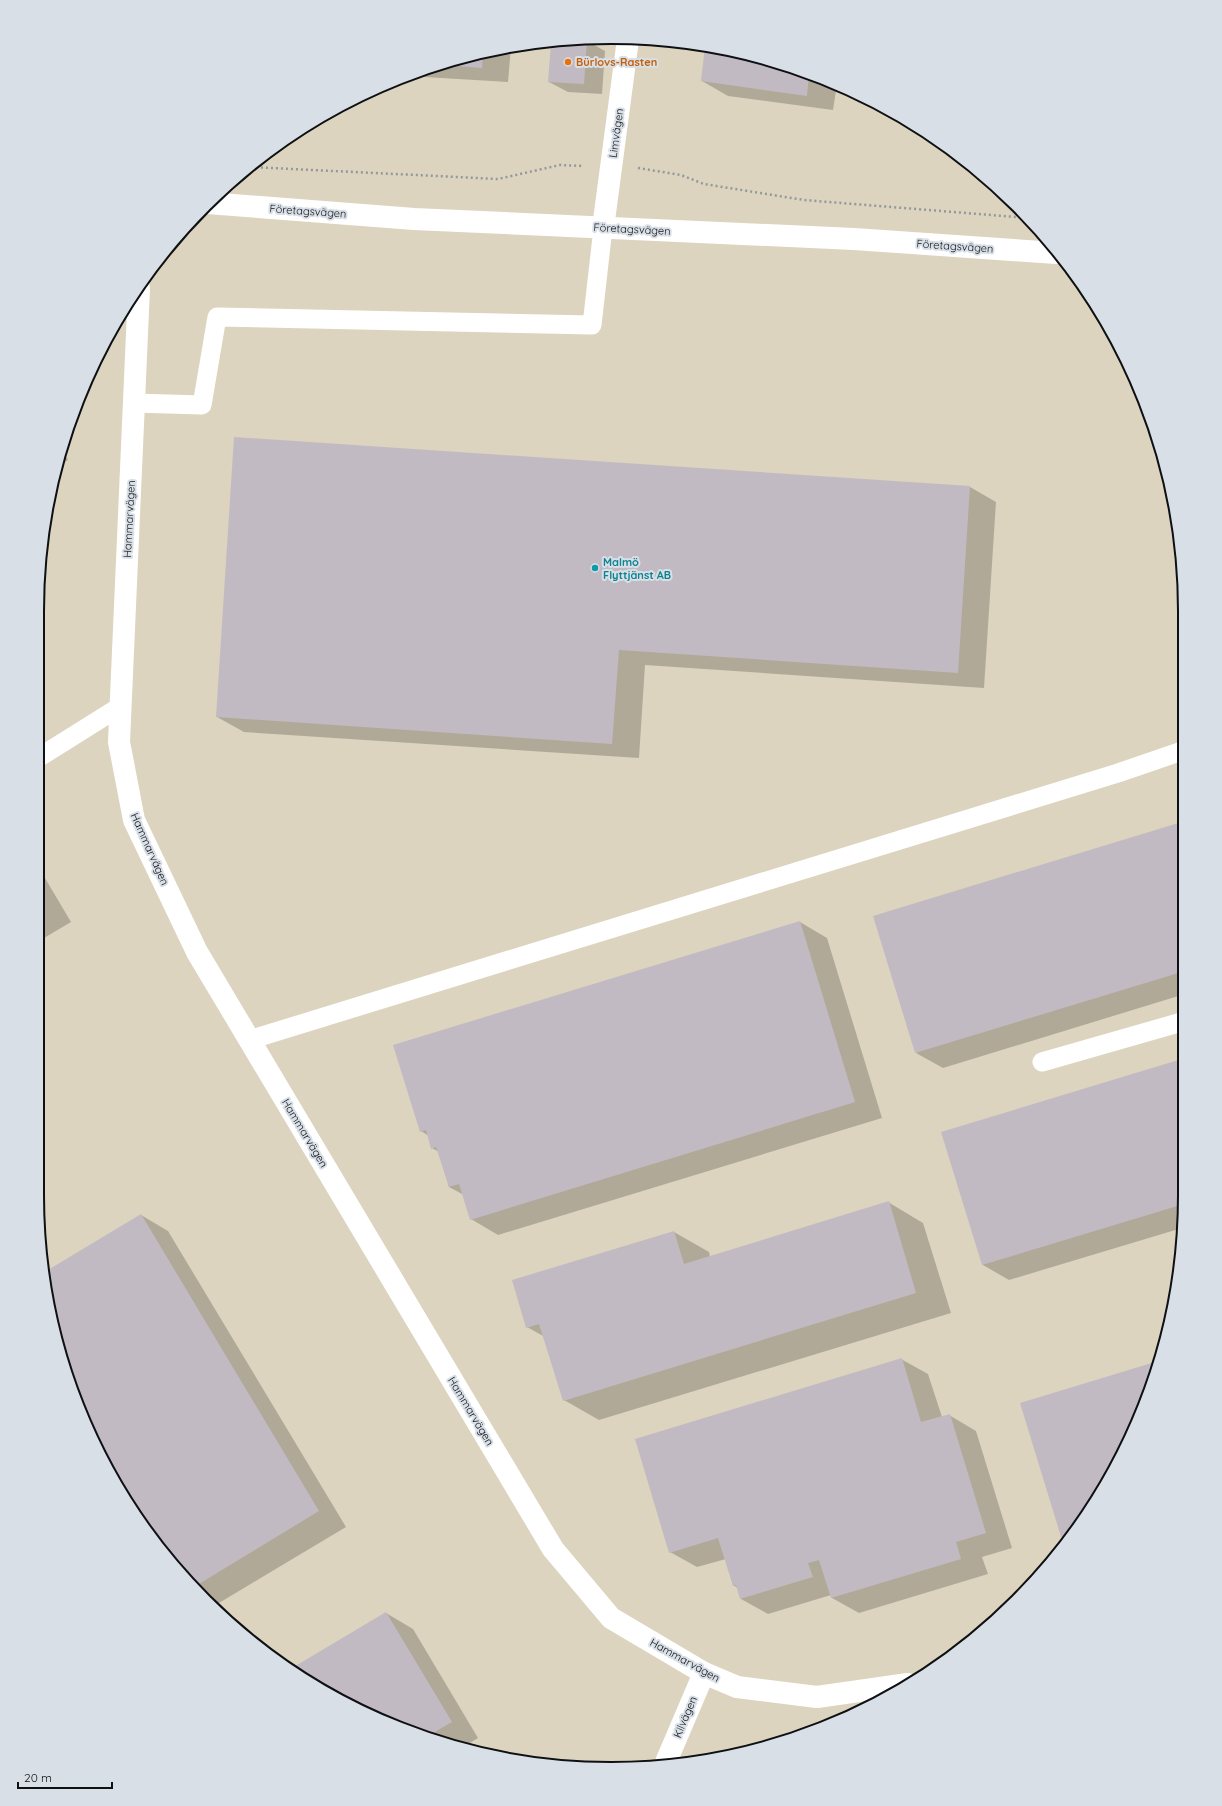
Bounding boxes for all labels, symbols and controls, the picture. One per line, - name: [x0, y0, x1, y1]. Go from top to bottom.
- place label: Bürlovs-Rasten: [576, 55, 657, 69]
- marker: Bürlovs-Rasten: [563, 57, 573, 67]
- street label: Limvägen: [606, 107, 626, 159]
- street label: Företagsvägen: [269, 201, 347, 221]
- street label: Företagsvägen: [593, 220, 671, 238]
- street label: Företagsvägen: [916, 236, 994, 256]
- street label: Hammarvägen: [120, 480, 138, 558]
- place label: Malmö Flyttjänst AB: [603, 555, 671, 582]
- marker: Malmö Flyttjänst AB: [590, 563, 600, 573]
- street label: Hammarvägen: [128, 811, 172, 887]
- street label: Hammarvägen: [279, 1096, 331, 1170]
- street label: Hammarvägen: [445, 1374, 497, 1448]
- street label: Hammarvägen: [648, 1635, 722, 1685]
- street label: Kilvägen: [670, 1694, 700, 1740]
- scale bar: [18, 1764, 112, 1790]
- text: 20 m: [24, 1770, 52, 1785]

